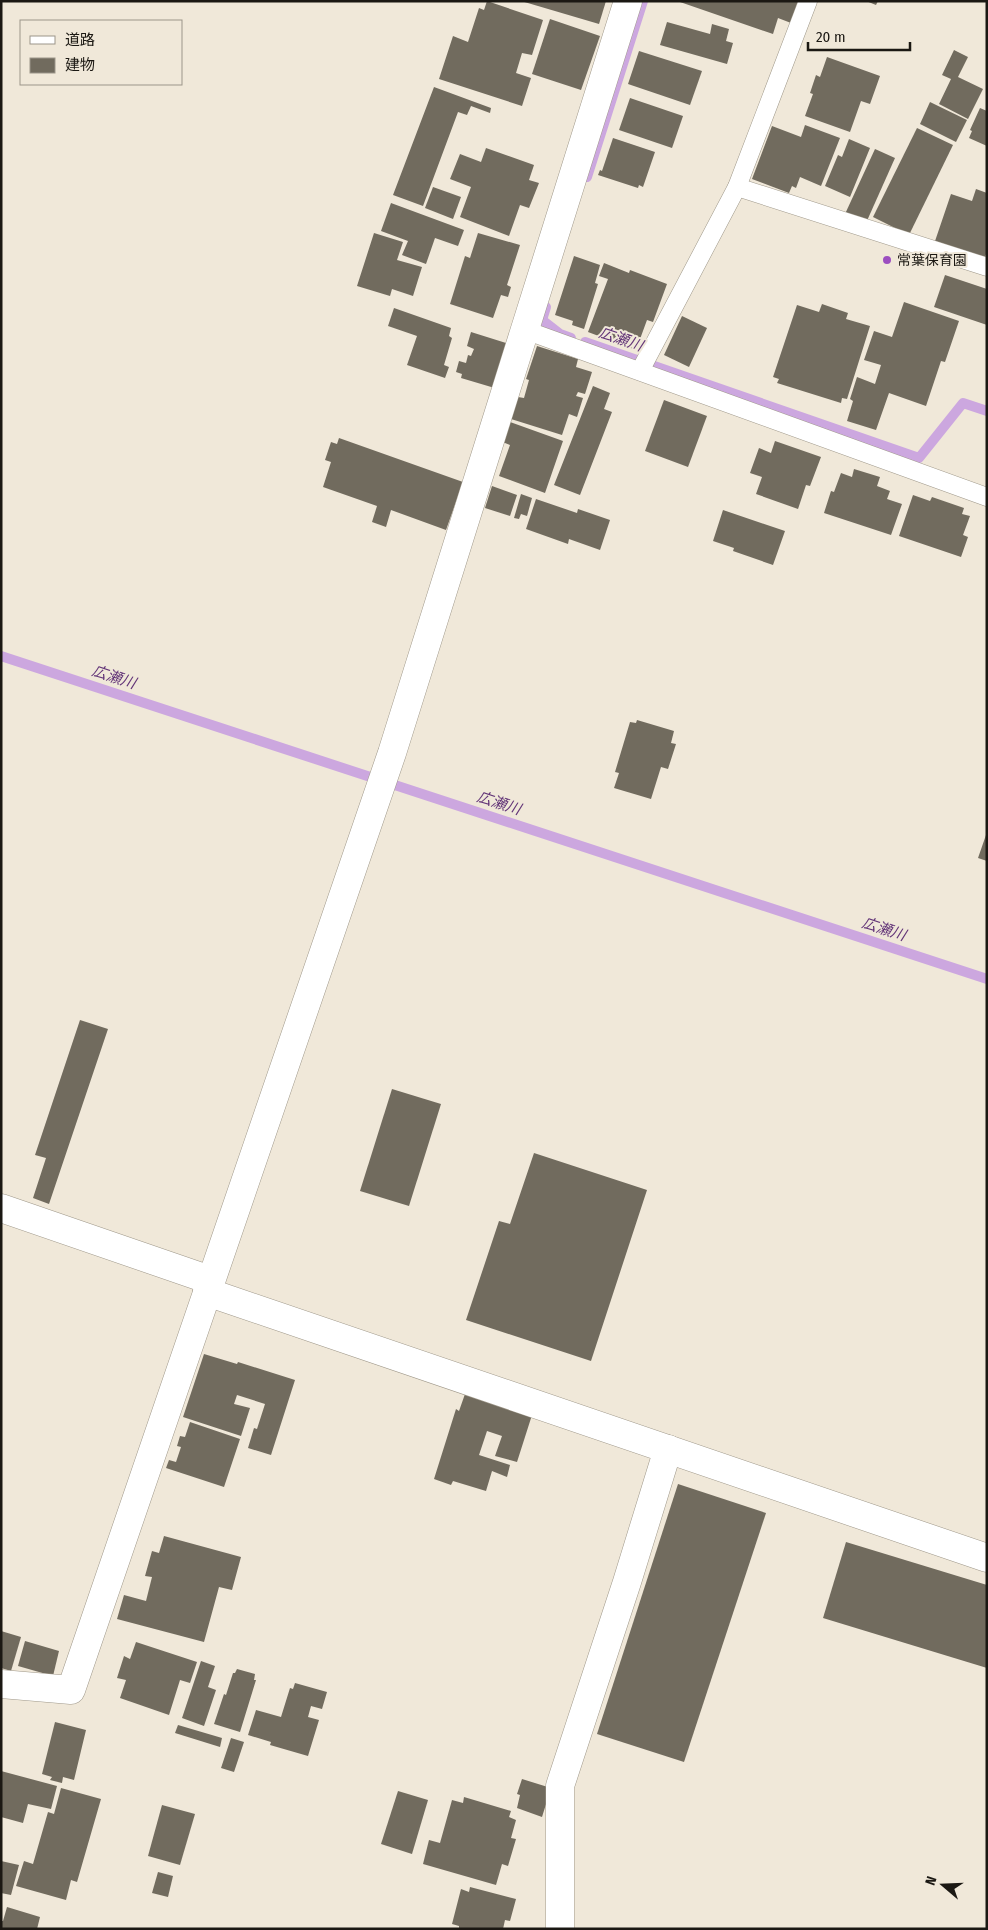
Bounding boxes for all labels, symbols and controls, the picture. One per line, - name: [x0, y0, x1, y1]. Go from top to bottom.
- legend: [20, 20, 182, 85]
- scale bar: [808, 20, 910, 52]
- text: 20 m: [816, 28, 846, 46]
- text: 道路: [65, 31, 95, 49]
- text: 建物: [65, 56, 95, 74]
- place label: 常葉保育園: [897, 252, 967, 269]
- marker: 常葉保育園: [881, 254, 893, 266]
- water label: 広瀬川: [597, 323, 647, 355]
- water label: 広瀬川: [90, 661, 140, 693]
- water label: 広瀬川: [475, 787, 525, 819]
- water label: 広瀬川: [860, 913, 910, 945]
- north arrow: [918, 1860, 968, 1910]
- text: N: [922, 1874, 941, 1888]

